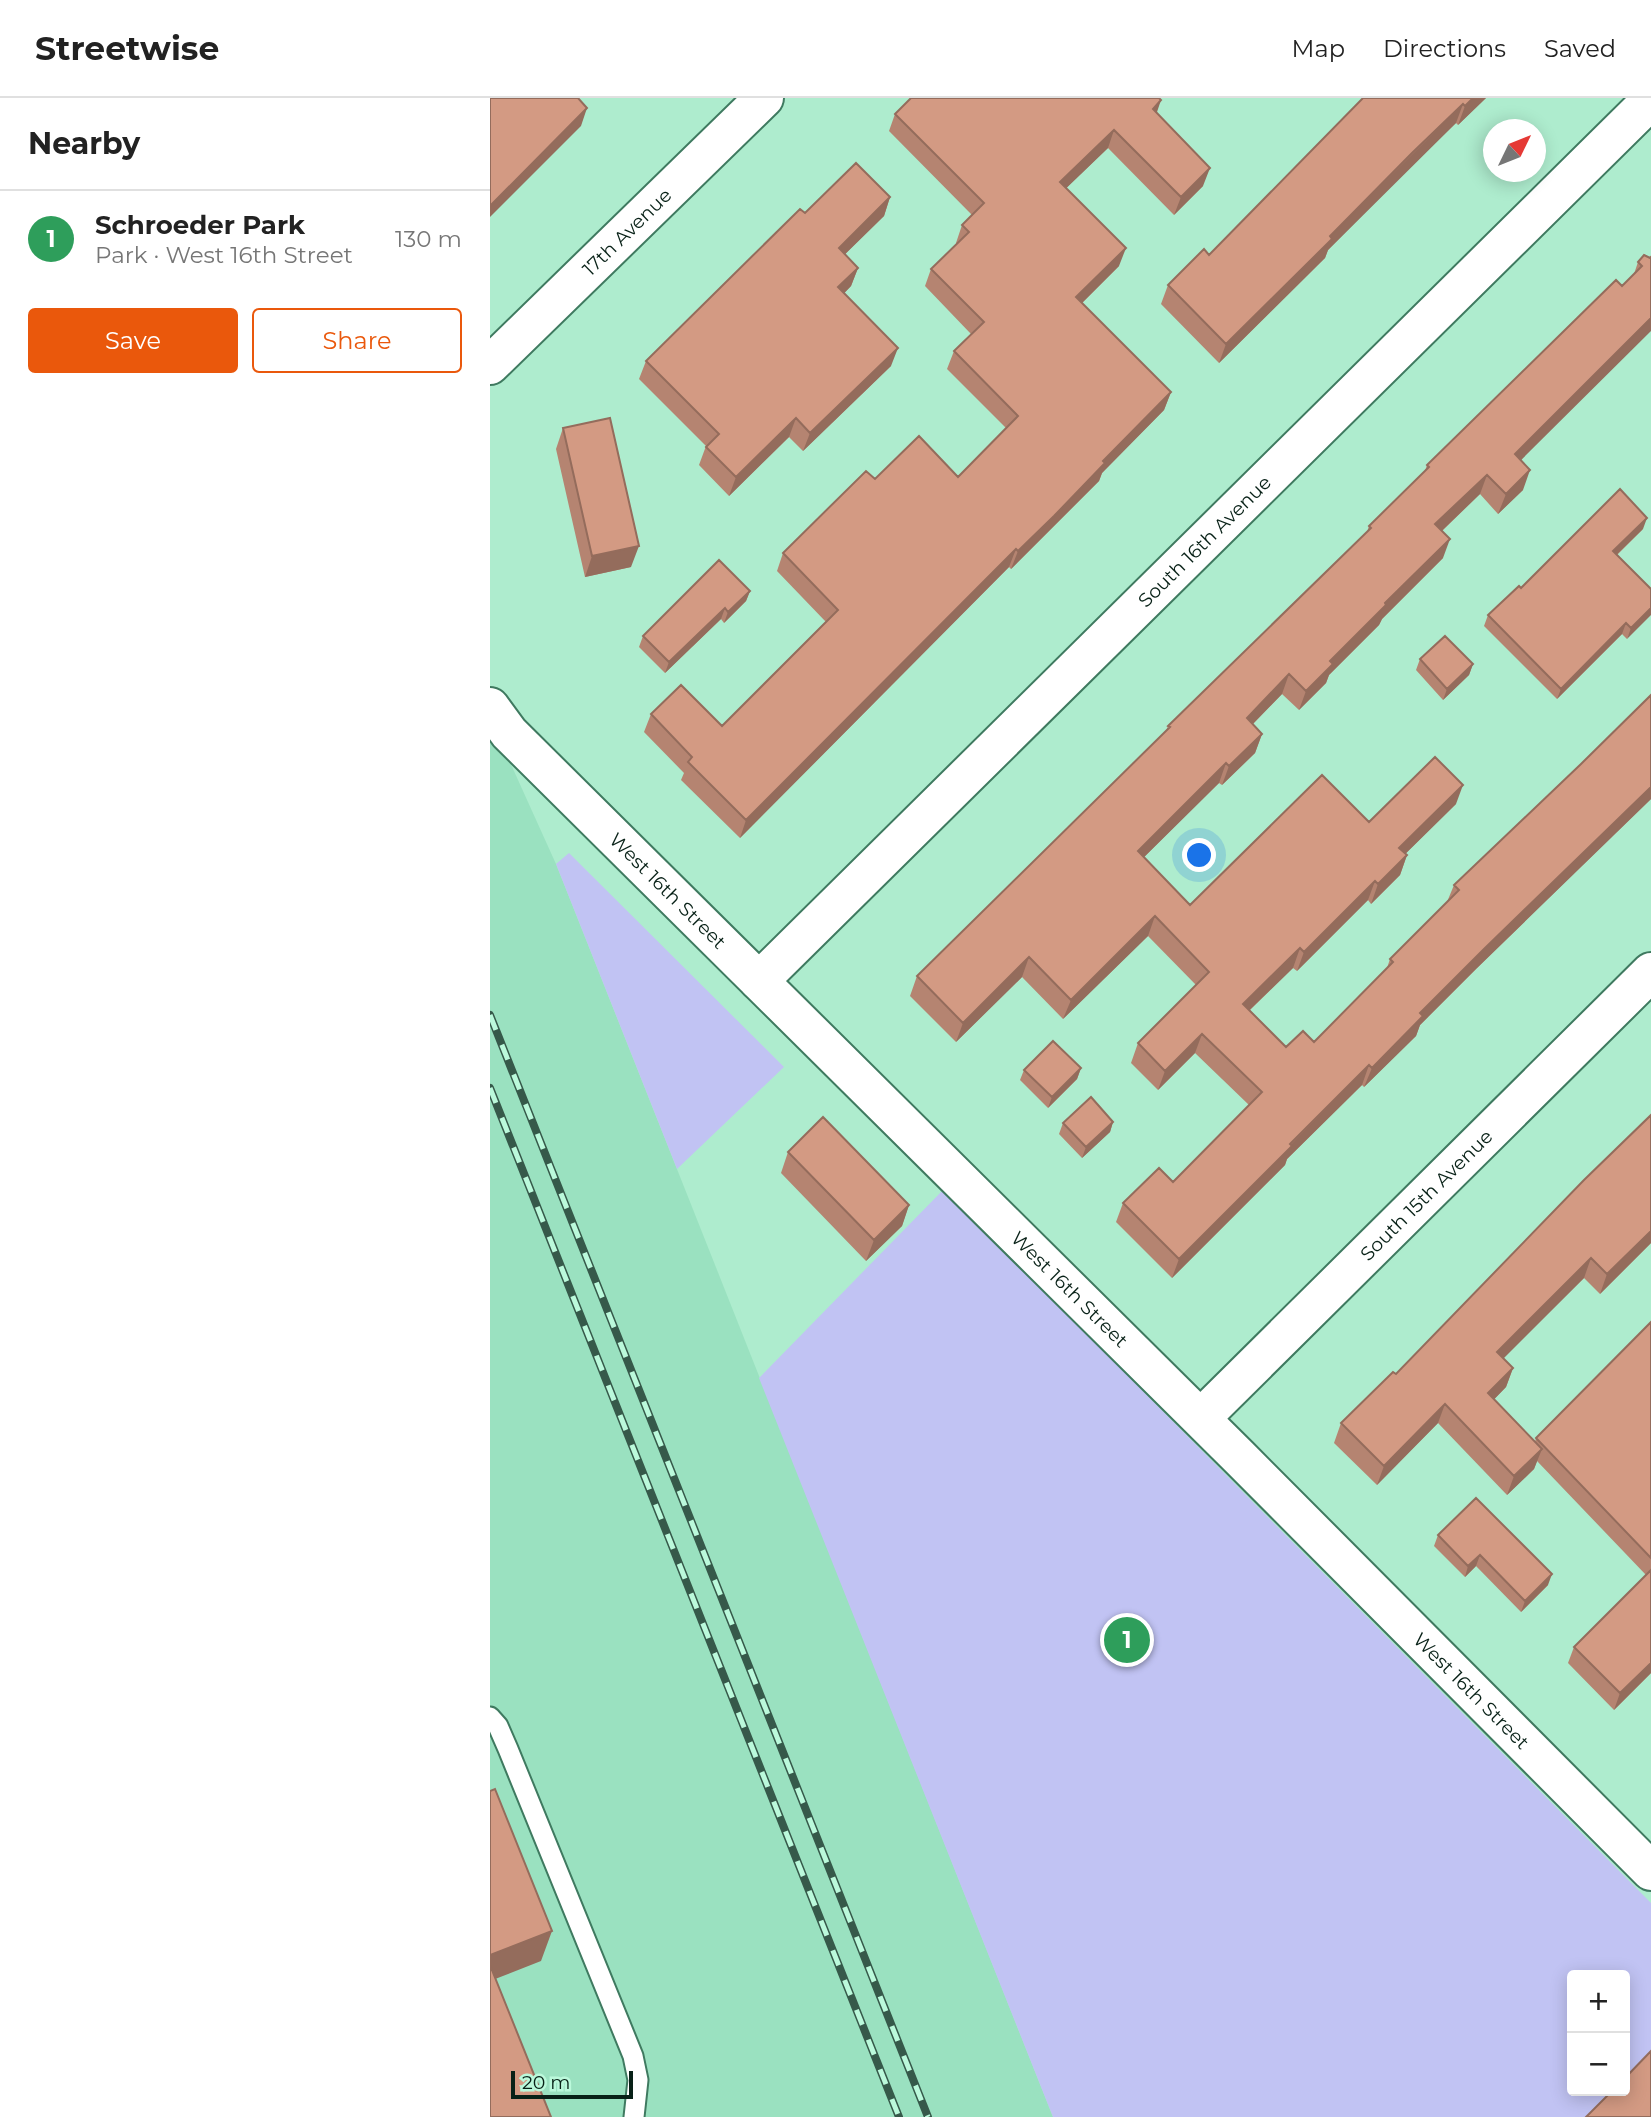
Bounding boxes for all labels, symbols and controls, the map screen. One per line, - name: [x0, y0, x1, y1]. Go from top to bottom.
- text: Streetwise: [35, 28, 219, 68]
- text: Map: [1292, 34, 1345, 63]
- text: Directions: [1383, 34, 1506, 63]
- text: Saved: [1544, 34, 1616, 63]
- north arrow: [1483, 119, 1546, 182]
- text: Nearby: [28, 125, 140, 162]
- street label: 17th Avenue: [578, 184, 676, 280]
- text: Schroeder Park: [95, 209, 305, 241]
- text: 1: [46, 225, 56, 253]
- text: 130 m: [395, 225, 462, 253]
- text: Park · West 16th Street: [95, 241, 353, 269]
- button: Save: [28, 308, 238, 373]
- button: Share: [252, 308, 462, 373]
- street label: South 16th Avenue: [1133, 471, 1276, 612]
- street label: West 16th Street: [604, 828, 731, 954]
- your location: [1182, 838, 1216, 872]
- street label: South 15th Avenue: [1356, 1125, 1497, 1266]
- street label: West 16th Street: [1006, 1227, 1133, 1352]
- pin: 1: [1104, 1614, 1150, 1666]
- street label: West 16th Street: [1408, 1628, 1534, 1754]
- map controls: [1567, 1970, 1630, 2096]
- button: +: [1567, 1970, 1630, 2033]
- button: −: [1567, 2033, 1630, 2096]
- scale bar: [511, 2068, 634, 2100]
- text: 20 m: [522, 2071, 570, 2094]

